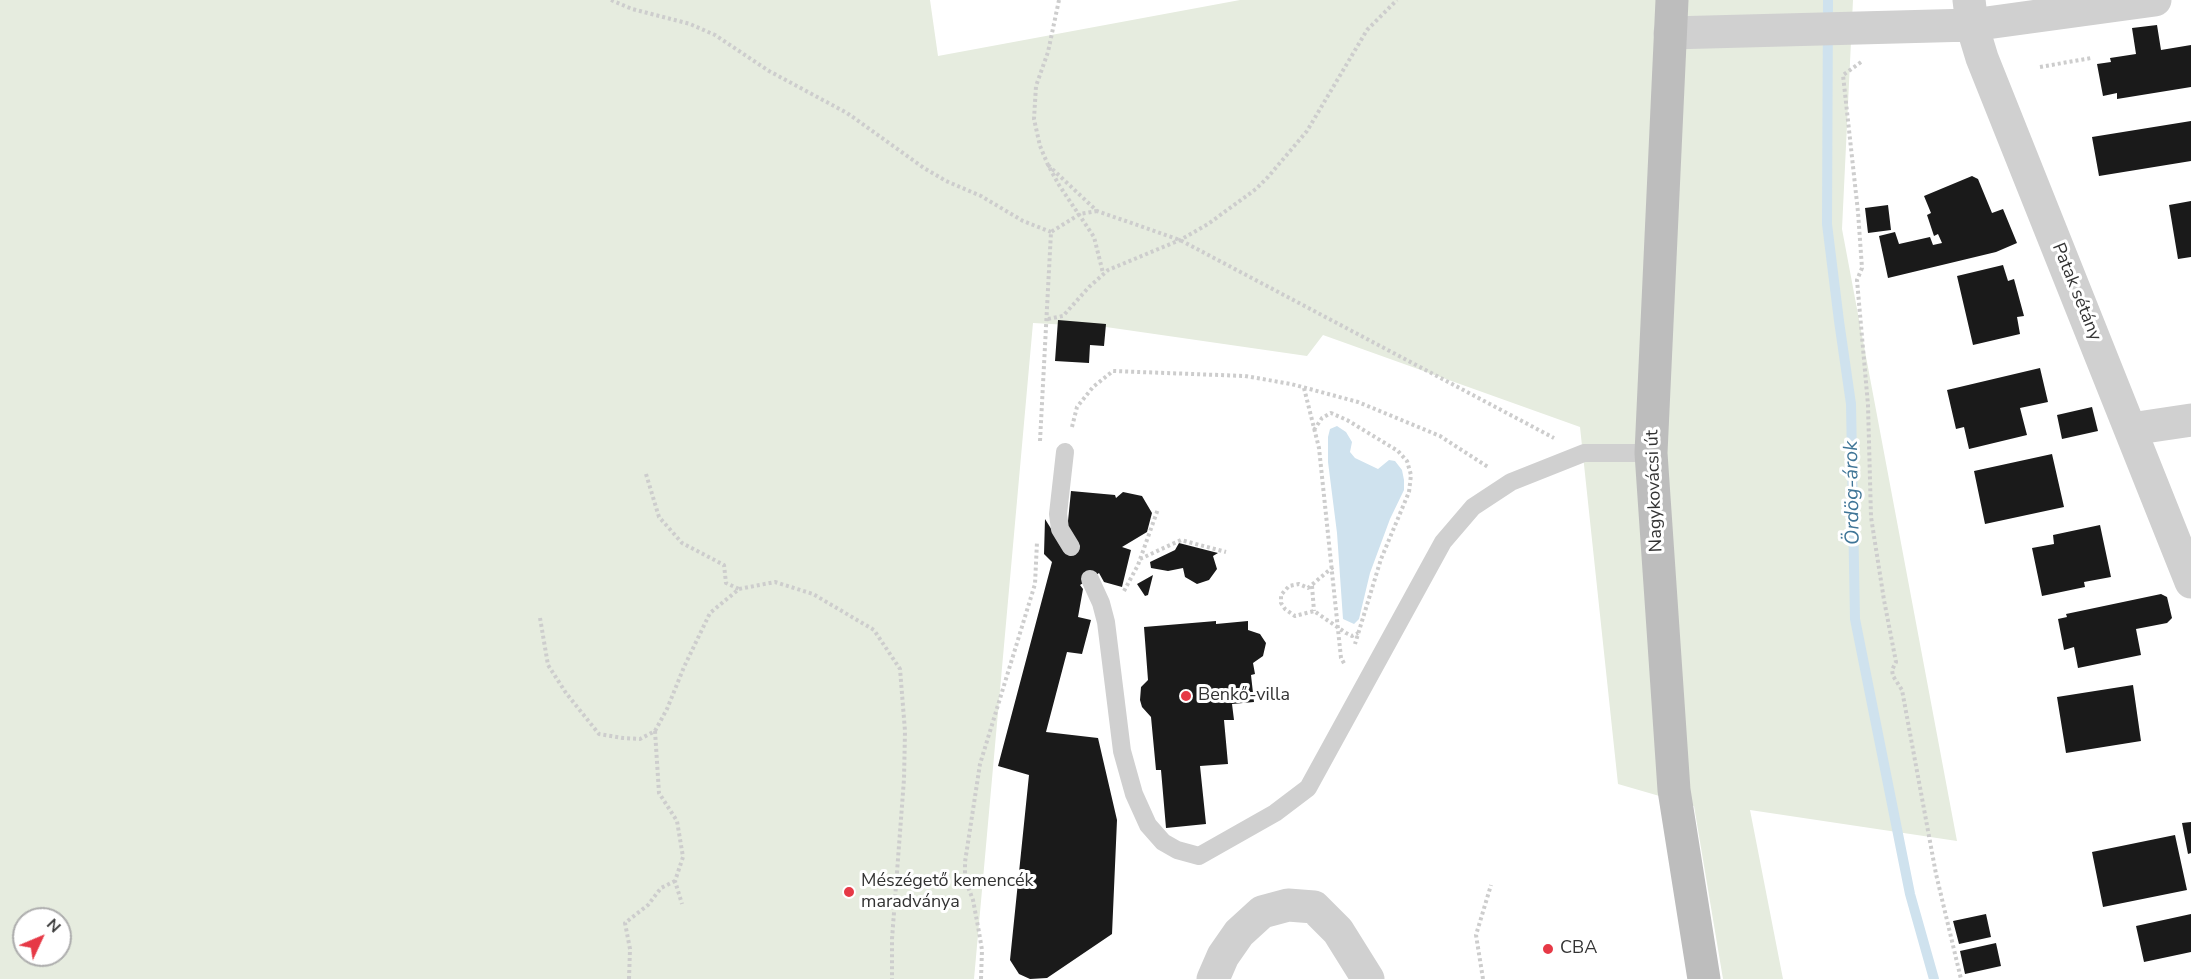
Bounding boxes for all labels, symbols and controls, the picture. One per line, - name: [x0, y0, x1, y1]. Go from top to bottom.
- street label: Patak sétány: [2047, 240, 2105, 344]
- street label: Nagykovácsi út: [1642, 430, 1668, 552]
- water label: Ördög-árok: [1840, 441, 1866, 545]
- place label: Benkő-villa: [1198, 685, 1290, 707]
- marker: Benkő-villa: [1179, 689, 1193, 703]
- place label: Mészégető kemencék maradványa: [861, 871, 1034, 914]
- marker: Mészégető kemencék maradványa: [842, 885, 856, 899]
- north arrow: [12, 907, 72, 967]
- text: N: [41, 914, 66, 938]
- place label: CBA: [1560, 938, 1597, 960]
- marker: CBA: [1541, 942, 1555, 956]

